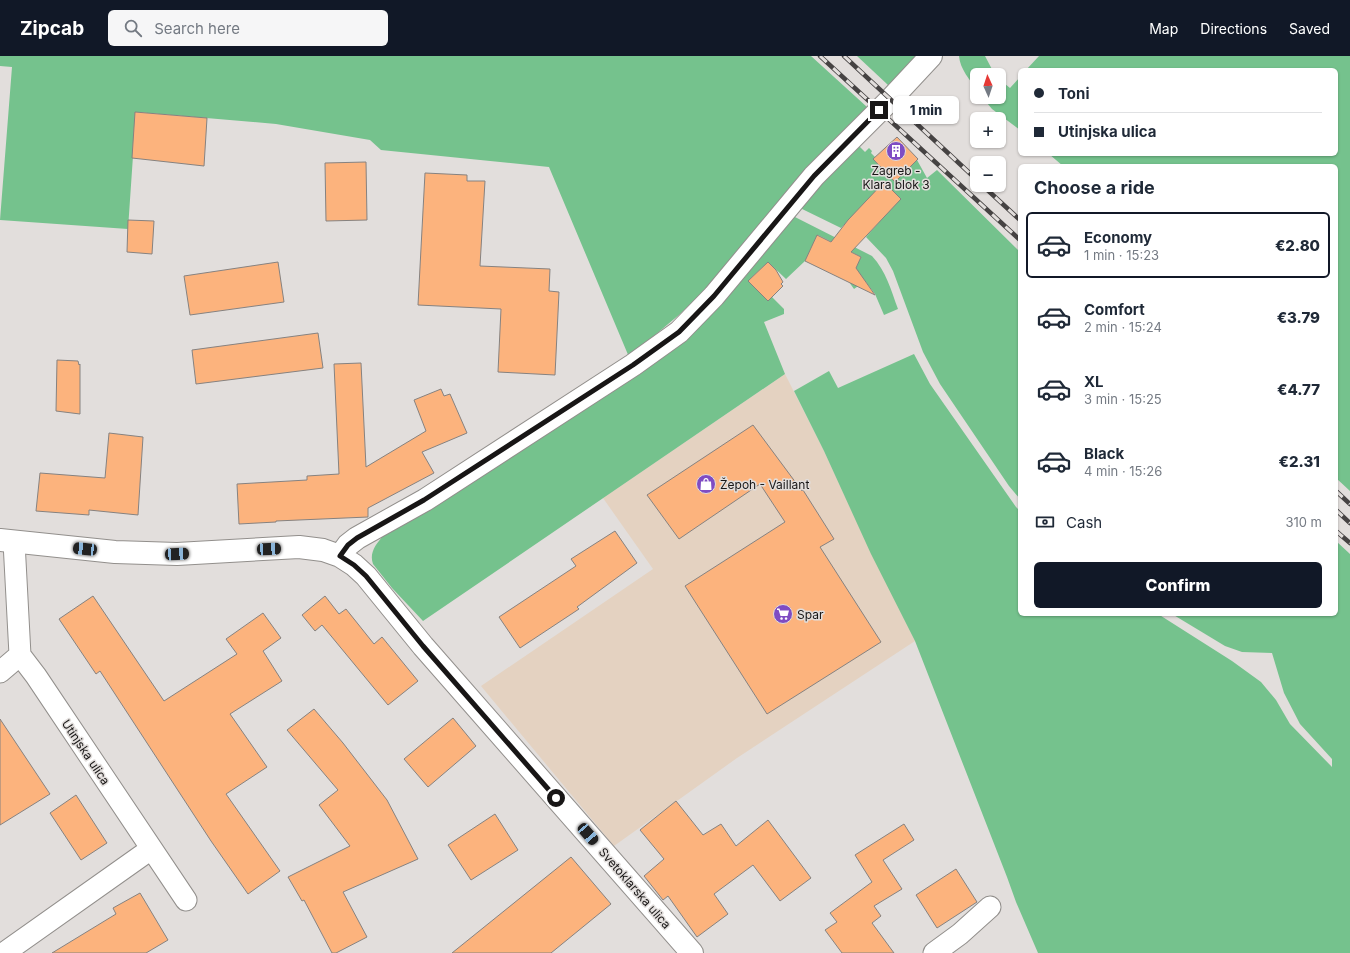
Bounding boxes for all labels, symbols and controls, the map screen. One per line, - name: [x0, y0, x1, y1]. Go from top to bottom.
- search box: [108, 10, 388, 46]
- text: Zipcab: [20, 17, 84, 40]
- icon: search: [122, 17, 144, 39]
- text: Search here: [154, 19, 240, 38]
- text: Map: [1149, 20, 1178, 37]
- text: Directions: [1200, 20, 1267, 37]
- text: Saved: [1289, 20, 1330, 37]
- north arrow: [970, 68, 1006, 104]
- map controls: [970, 68, 1006, 192]
- text: Toni: [1058, 84, 1089, 103]
- callout: 1 min: [893, 96, 959, 124]
- route end: [870, 101, 888, 119]
- text: 1 min: [910, 102, 942, 118]
- button: +: [970, 112, 1006, 148]
- text: Utinjska ulica: [1058, 122, 1156, 141]
- building icon: Zagreb - Klara blok 3: [885, 140, 907, 162]
- button: −: [970, 156, 1006, 192]
- place label: Zagreb - Klara blok 3: [862, 163, 930, 192]
- text: Choose a ride: [1034, 177, 1155, 198]
- icon: car: [1036, 227, 1072, 263]
- text: Economy: [1084, 228, 1152, 247]
- text: €2.80: [1275, 236, 1320, 255]
- text: 1 min · 15:23: [1084, 247, 1159, 263]
- icon: car: [1036, 299, 1072, 335]
- text: Comfort: [1084, 300, 1145, 319]
- text: €3.79: [1277, 308, 1320, 327]
- text: 2 min · 15:24: [1084, 319, 1162, 335]
- icon: car: [1036, 371, 1072, 407]
- text: XL: [1084, 372, 1104, 391]
- text: €4.77: [1277, 380, 1320, 399]
- text: 3 min · 15:25: [1084, 391, 1162, 407]
- icon: car: [1036, 443, 1072, 479]
- text: Black: [1084, 444, 1124, 463]
- text: €2.31: [1279, 452, 1320, 471]
- text: 4 min · 15:26: [1084, 463, 1162, 479]
- shop icon: Žepoh - Vaillant: [695, 473, 717, 495]
- place label: Žepoh - Vaillant: [720, 477, 809, 492]
- icon: cash: [1034, 511, 1056, 533]
- text: Cash: [1066, 513, 1102, 532]
- text: 310 m: [1285, 514, 1322, 530]
- car: [72, 542, 98, 556]
- car: [257, 542, 281, 556]
- car: [165, 547, 189, 561]
- button: Confirm: [1034, 562, 1322, 608]
- supermarket icon: Spar: [772, 603, 794, 625]
- place label: Spar: [797, 607, 824, 622]
- street label: Utinjska ulica: [59, 717, 113, 787]
- route start: [547, 789, 565, 807]
- car: [576, 821, 600, 847]
- street label: Svetoklarska ulica: [596, 844, 674, 932]

